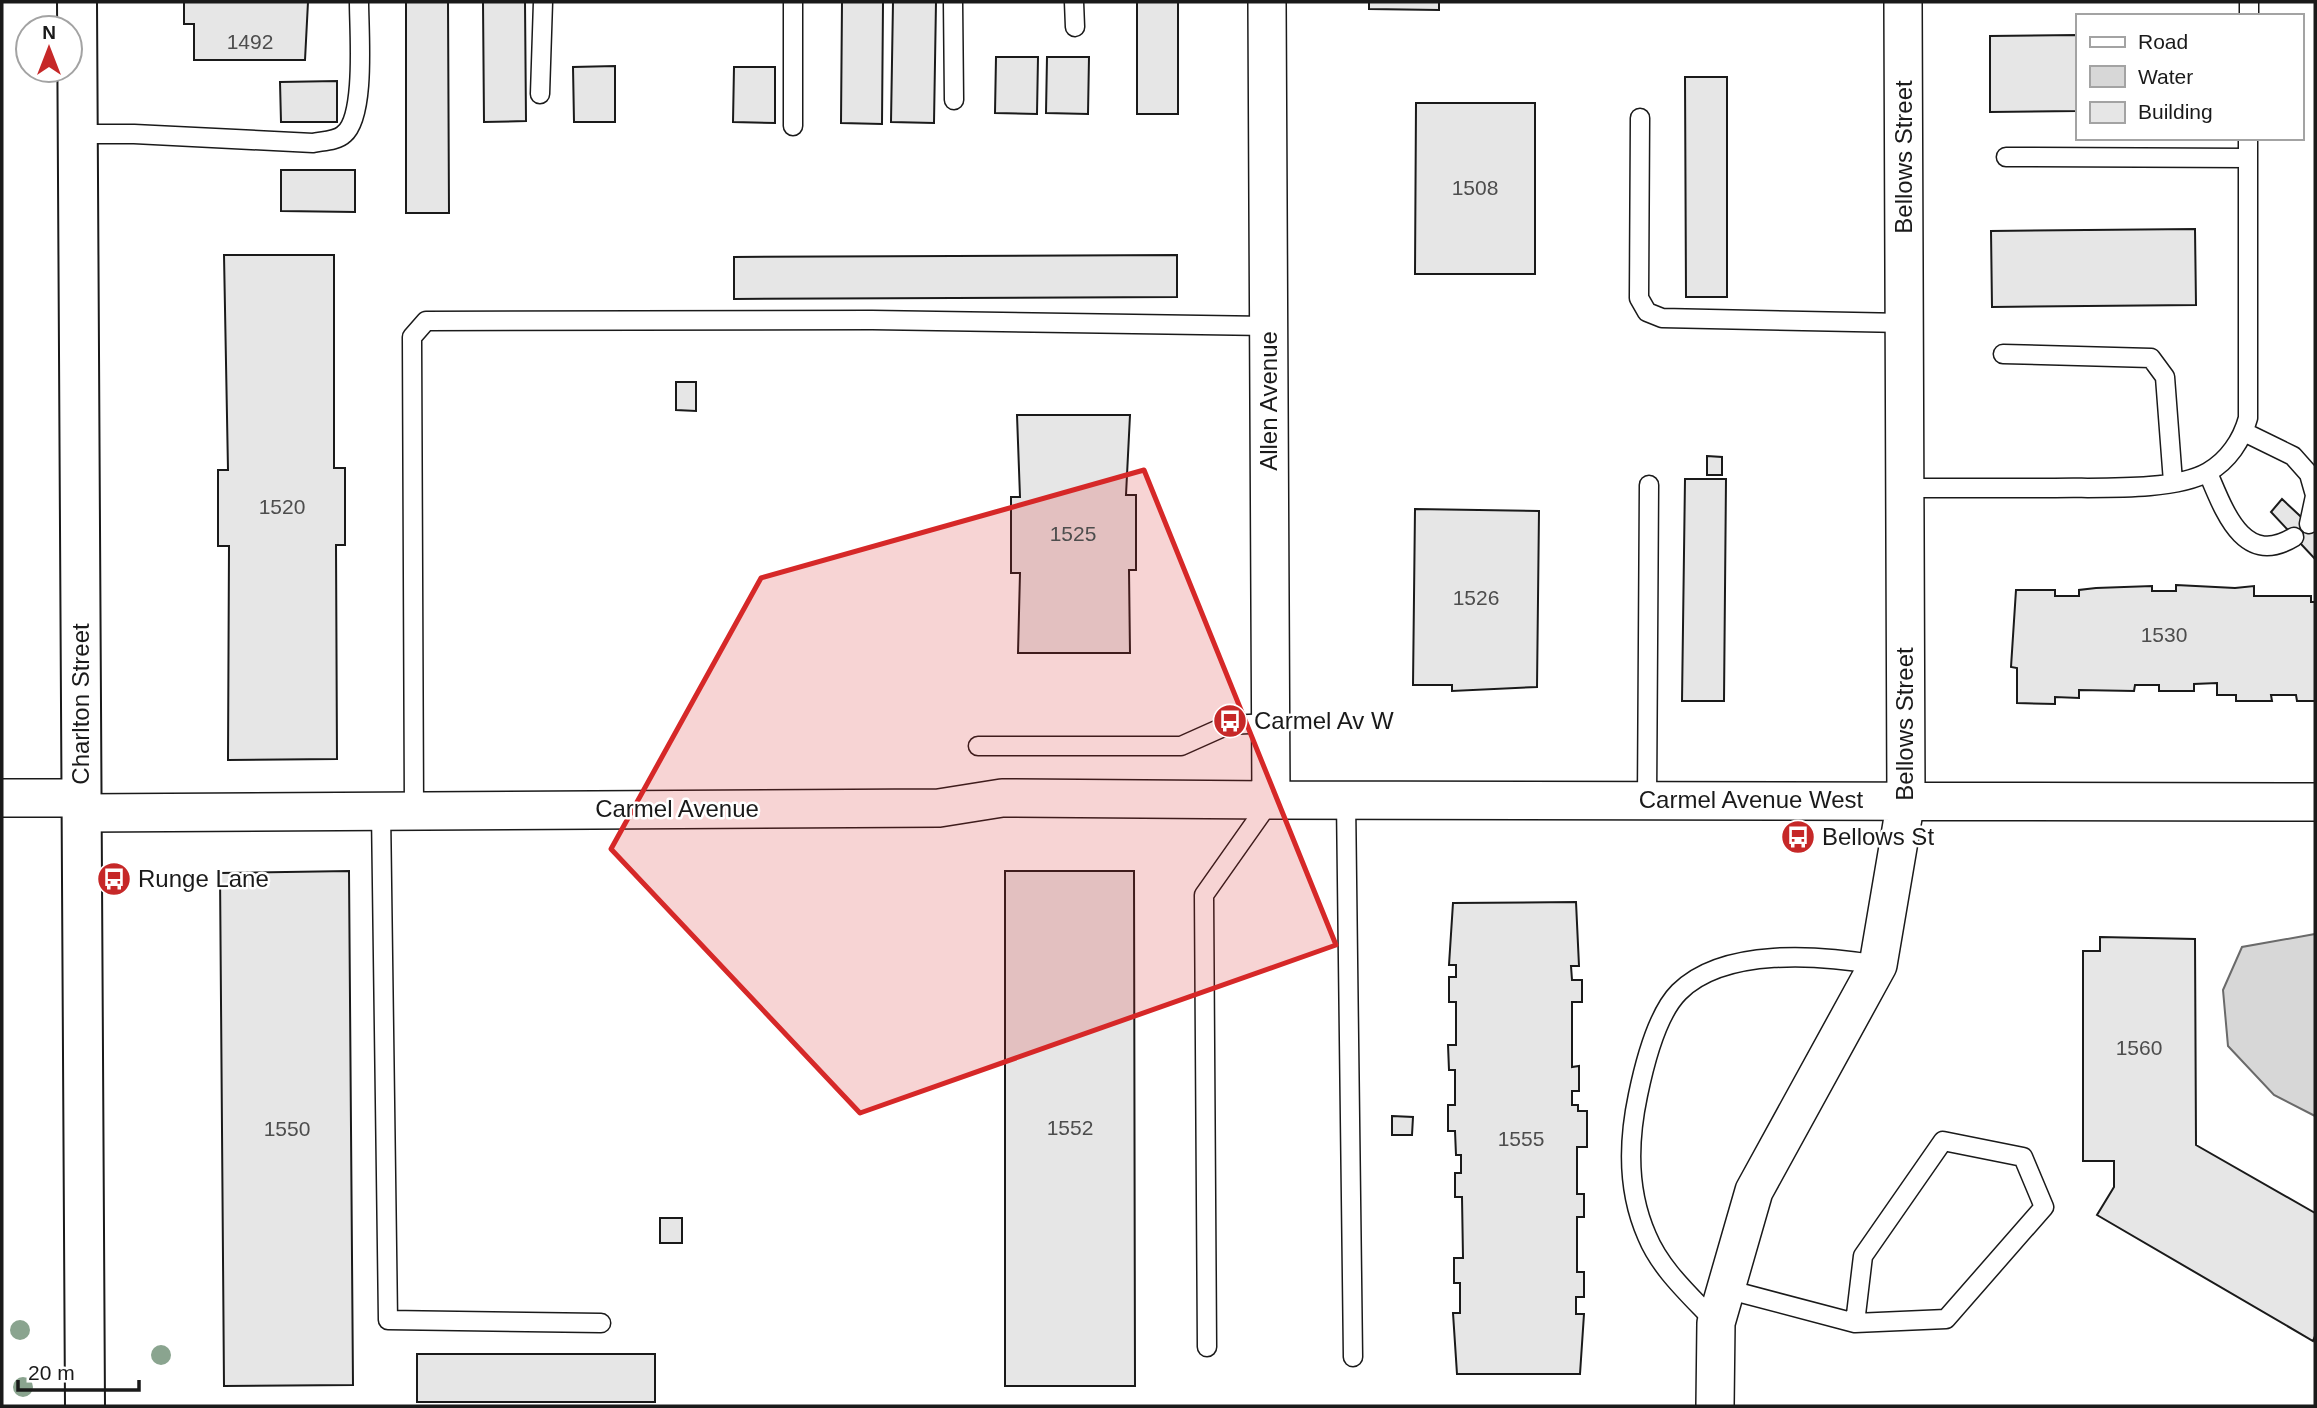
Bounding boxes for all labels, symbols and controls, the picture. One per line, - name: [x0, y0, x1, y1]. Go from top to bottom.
- north arrow: [14, 14, 84, 84]
- legend: [2076, 14, 2303, 140]
- text: N: [42, 22, 56, 43]
- house number: 1492: [227, 30, 273, 53]
- text: Road: [2138, 30, 2188, 53]
- text: Water: [2138, 65, 2193, 88]
- street label: Bellows Street: [1890, 80, 1917, 234]
- text: Building: [2138, 100, 2213, 123]
- house number: 1508: [1452, 176, 1498, 199]
- street label: Allen Avenue: [1255, 331, 1282, 471]
- house number: 1520: [259, 495, 305, 518]
- house number: 1525: [1050, 522, 1096, 545]
- house number: 1526: [1453, 586, 1499, 609]
- street label: Charlton Street: [67, 623, 94, 785]
- house number: 1530: [2141, 623, 2187, 646]
- street label: Bellows Street: [1891, 647, 1918, 801]
- bus stop icon: Carmel Av W: [1211, 702, 1249, 740]
- place label: Carmel Av W: [1254, 707, 1394, 734]
- street label: Carmel Avenue West: [1639, 786, 1864, 813]
- street label: Carmel Avenue: [595, 795, 759, 822]
- bus stop icon: Bellows St: [1779, 818, 1817, 856]
- place label: Bellows St: [1822, 823, 1934, 850]
- bus stop icon: Runge Lane: [95, 860, 133, 898]
- place label: Runge Lane: [138, 865, 269, 892]
- house number: 1560: [2116, 1036, 2162, 1059]
- house number: 1552: [1047, 1116, 1093, 1139]
- house number: 1550: [264, 1117, 310, 1140]
- house number: 1555: [1498, 1127, 1544, 1150]
- scale bar: [18, 1348, 138, 1392]
- text: 20 m: [28, 1361, 75, 1384]

